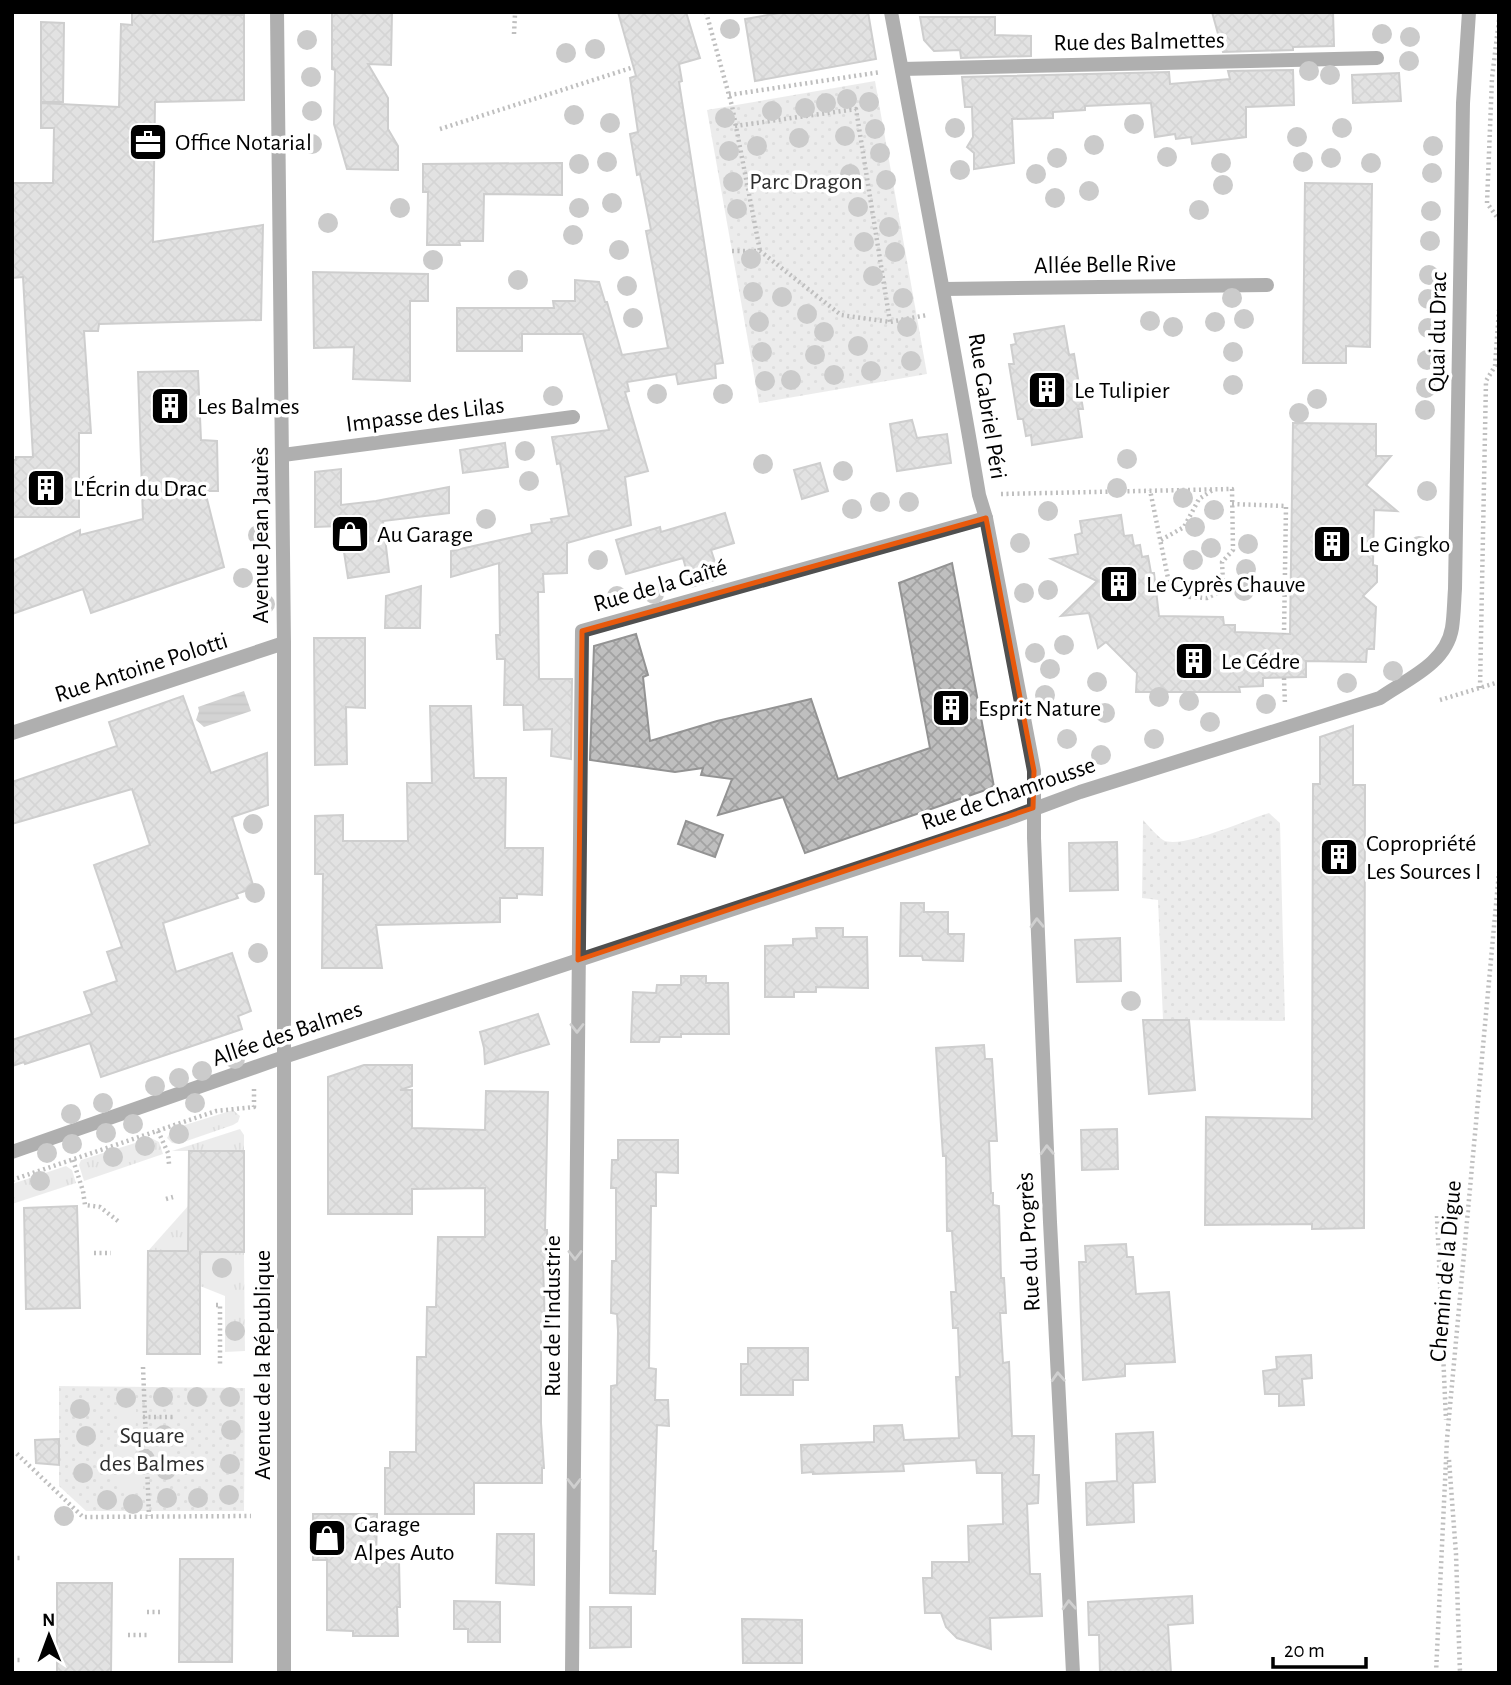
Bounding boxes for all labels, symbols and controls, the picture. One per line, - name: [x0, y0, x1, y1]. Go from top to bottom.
- street label: Rue des Balmettes: [1053, 29, 1225, 55]
- office icon: Office Notarial: [127, 121, 169, 163]
- place label: Office Notarial: [175, 131, 312, 155]
- park label: Parc Dragon: [749, 170, 863, 194]
- street label: Allée Belle Rive: [1034, 252, 1176, 278]
- street label: Quai du Drac: [1425, 272, 1451, 392]
- street label: Rue Gabriel Péri: [964, 331, 1010, 481]
- building icon: Le Tulipier: [1026, 369, 1068, 411]
- place label: Le Tulipier: [1074, 379, 1170, 403]
- building icon: Les Balmes: [149, 385, 191, 427]
- street label: Impasse des Lilas: [344, 393, 506, 437]
- place label: Les Balmes: [197, 395, 300, 419]
- street label: Avenue Jean Jaurès: [249, 447, 273, 623]
- building icon: L'Écrin du Drac: [25, 467, 67, 509]
- place label: L'Écrin du Drac: [73, 475, 207, 501]
- shop icon: Au Garage: [329, 513, 371, 555]
- place label: Au Garage: [377, 523, 473, 547]
- building icon: Le Gingko: [1311, 523, 1353, 565]
- place label: Le Gingko: [1359, 533, 1450, 557]
- street label: Rue de la Gaîté: [591, 555, 730, 617]
- building icon: Le Cyprès Chauve: [1098, 563, 1140, 605]
- place label: Le Cyprès Chauve: [1146, 573, 1306, 597]
- street label: Rue Antoine Polotti: [52, 629, 231, 707]
- building icon: Le Cédre: [1173, 640, 1215, 682]
- place label: Le Cédre: [1221, 650, 1300, 674]
- building icon: Esprit Nature: [930, 687, 972, 729]
- place label: Esprit Nature: [978, 697, 1101, 721]
- street label: Rue de Chamrousse: [918, 753, 1099, 835]
- place label: Copropriété Les Sources I: [1366, 832, 1482, 884]
- building icon: Copropriété Les Sources I: [1318, 836, 1360, 878]
- one-way arrow: [1030, 917, 1045, 928]
- street label: Allée des Balmes: [209, 997, 366, 1071]
- one-way arrow: [569, 1023, 585, 1034]
- one-way arrow: [1039, 1144, 1054, 1155]
- street label: Rue du Progrès: [1013, 1172, 1045, 1312]
- street label: Chemin de la Digue: [1426, 1179, 1466, 1363]
- street label: Rue de l'Industrie: [541, 1235, 565, 1397]
- street label: Avenue de la République: [251, 1250, 275, 1480]
- one-way arrow: [567, 1251, 583, 1261]
- one-way arrow: [1050, 1372, 1065, 1383]
- park label: Square des Balmes: [99, 1424, 205, 1476]
- one-way arrow: [566, 1478, 582, 1489]
- place label: Garage Alpes Auto: [354, 1513, 455, 1565]
- shop icon: Garage Alpes Auto: [306, 1517, 348, 1559]
- one-way arrow: [1062, 1599, 1077, 1610]
- north arrow: [14, 1601, 84, 1671]
- text: N: [42, 1611, 56, 1630]
- scale bar: [1273, 1626, 1366, 1670]
- text: 20 m: [1284, 1640, 1325, 1661]

